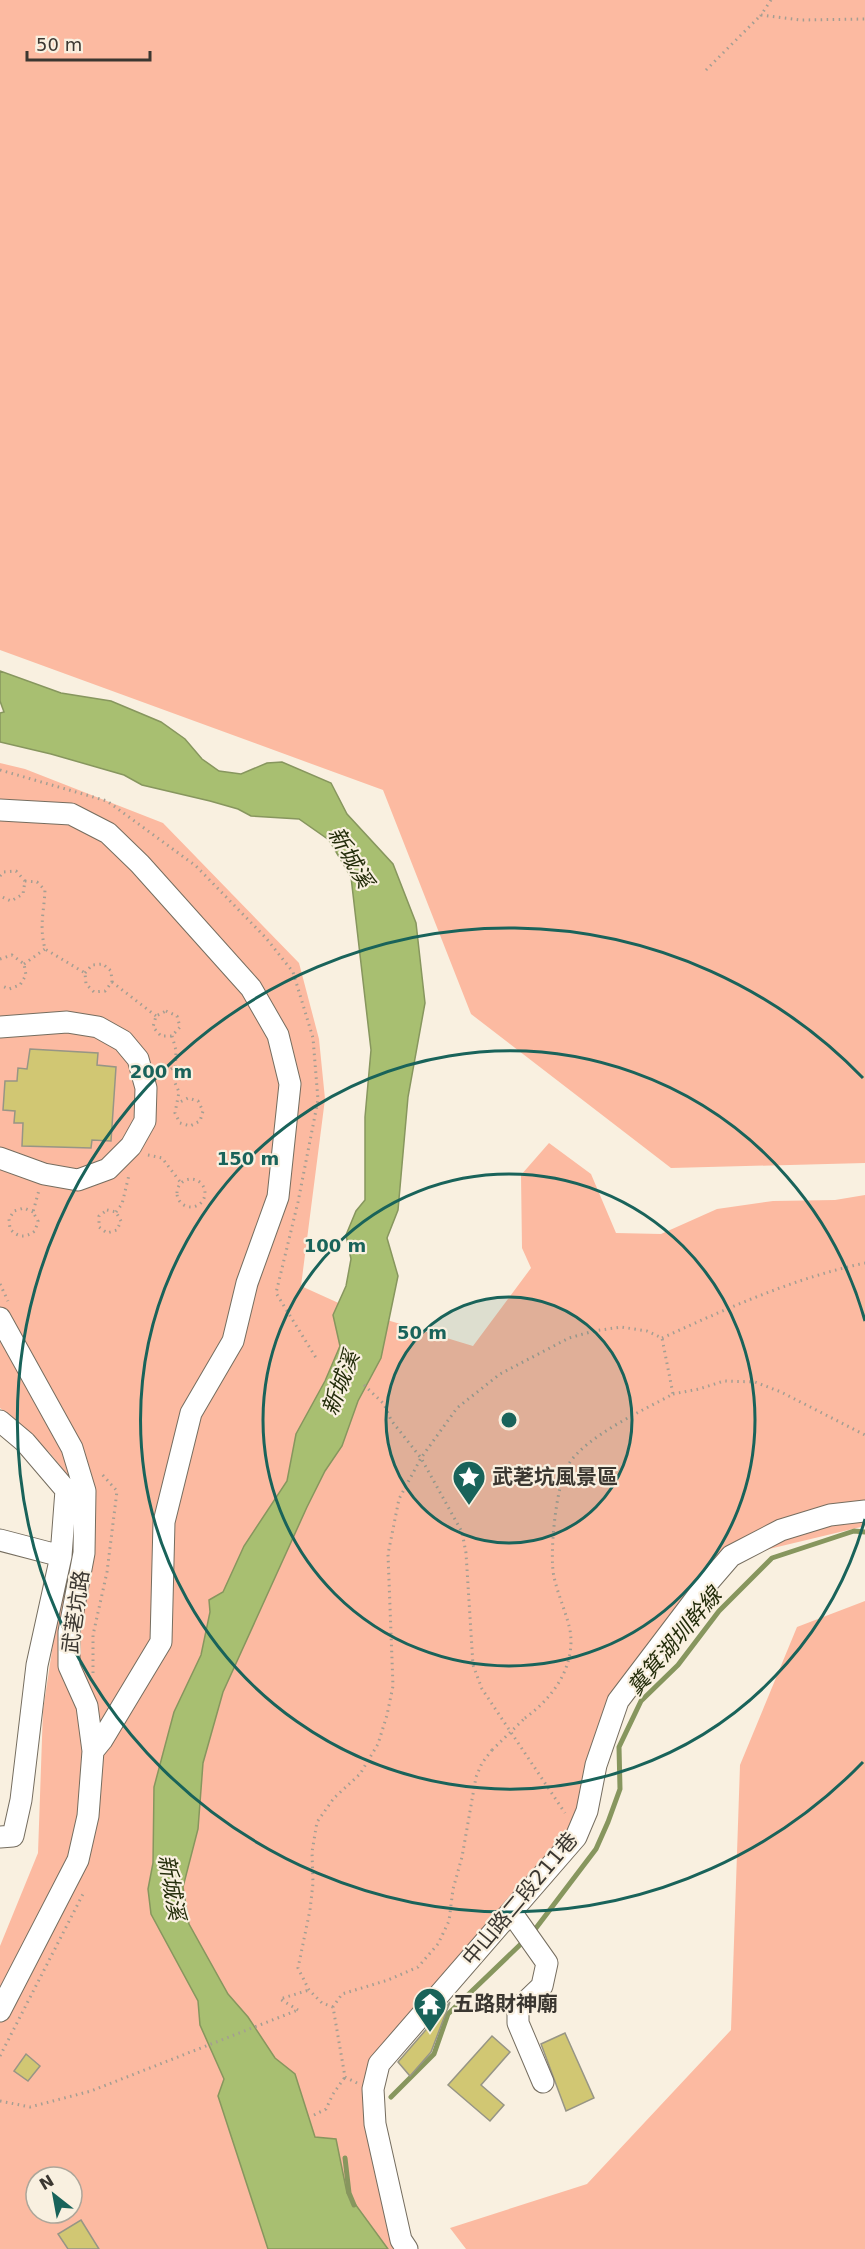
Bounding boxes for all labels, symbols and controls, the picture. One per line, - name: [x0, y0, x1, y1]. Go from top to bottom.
- scale bar: [27, 24, 150, 62]
- text: 50 m: [36, 34, 82, 55]
- water label: 新城溪: [323, 822, 379, 895]
- text: 200 m: [130, 1061, 192, 1082]
- text: 150 m: [217, 1148, 279, 1169]
- text: 100 m: [304, 1235, 366, 1256]
- text: 50 m: [397, 1322, 447, 1343]
- water label: 新城溪: [317, 1345, 365, 1418]
- centre of rings: [499, 1410, 519, 1430]
- place icon: 武荖坑風景區: [451, 1459, 487, 1506]
- place label: 武荖坑風景區: [492, 1465, 618, 1489]
- street label: 武荖坑路: [58, 1569, 94, 1655]
- water label: 糞箕湖圳幹線: [622, 1580, 728, 1700]
- street label: 中山路二段211巷: [457, 1828, 583, 1970]
- water label: 新城溪: [153, 1852, 190, 1925]
- temple icon: 五路財神廟: [412, 1986, 448, 2033]
- place label: 五路財神廟: [453, 1992, 558, 2016]
- north arrow: [24, 2165, 84, 2225]
- text: N: [36, 2171, 57, 2194]

